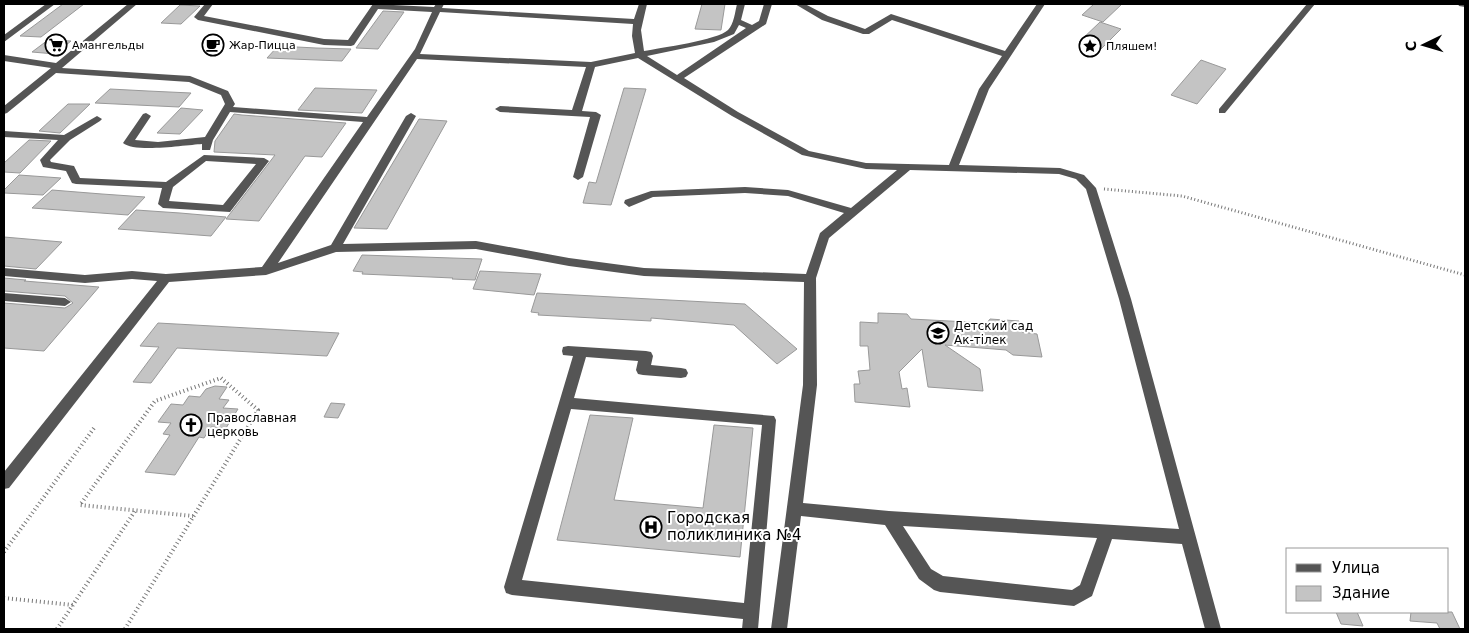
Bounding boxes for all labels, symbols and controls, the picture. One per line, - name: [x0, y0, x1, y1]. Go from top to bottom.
- north arrow: [1399, 20, 1449, 70]
- supermarket icon: Амангельды: [44, 33, 68, 57]
- cafe icon: Жар-Пицца: [201, 33, 225, 57]
- place icon: Пляшем!: [1078, 34, 1102, 58]
- place label: Амангельды: [72, 39, 144, 52]
- place label: Жар-Пицца: [229, 39, 296, 52]
- place label: Пляшем!: [1106, 40, 1157, 53]
- text: С: [1403, 40, 1419, 52]
- place label: Детский сад Ак-тiлек: [954, 319, 1033, 347]
- school or university icon: Детский сад Ак-тiлек: [926, 321, 950, 345]
- place label: Православная церковь: [207, 411, 297, 439]
- church icon: Православная церковь: [179, 413, 203, 437]
- place label: Городская поликлиника №4: [667, 509, 801, 544]
- hospital icon: Городская поликлиника №4: [639, 515, 663, 539]
- legend: [1286, 548, 1449, 613]
- text: Улица: [1332, 559, 1380, 577]
- text: Здание: [1332, 584, 1390, 602]

